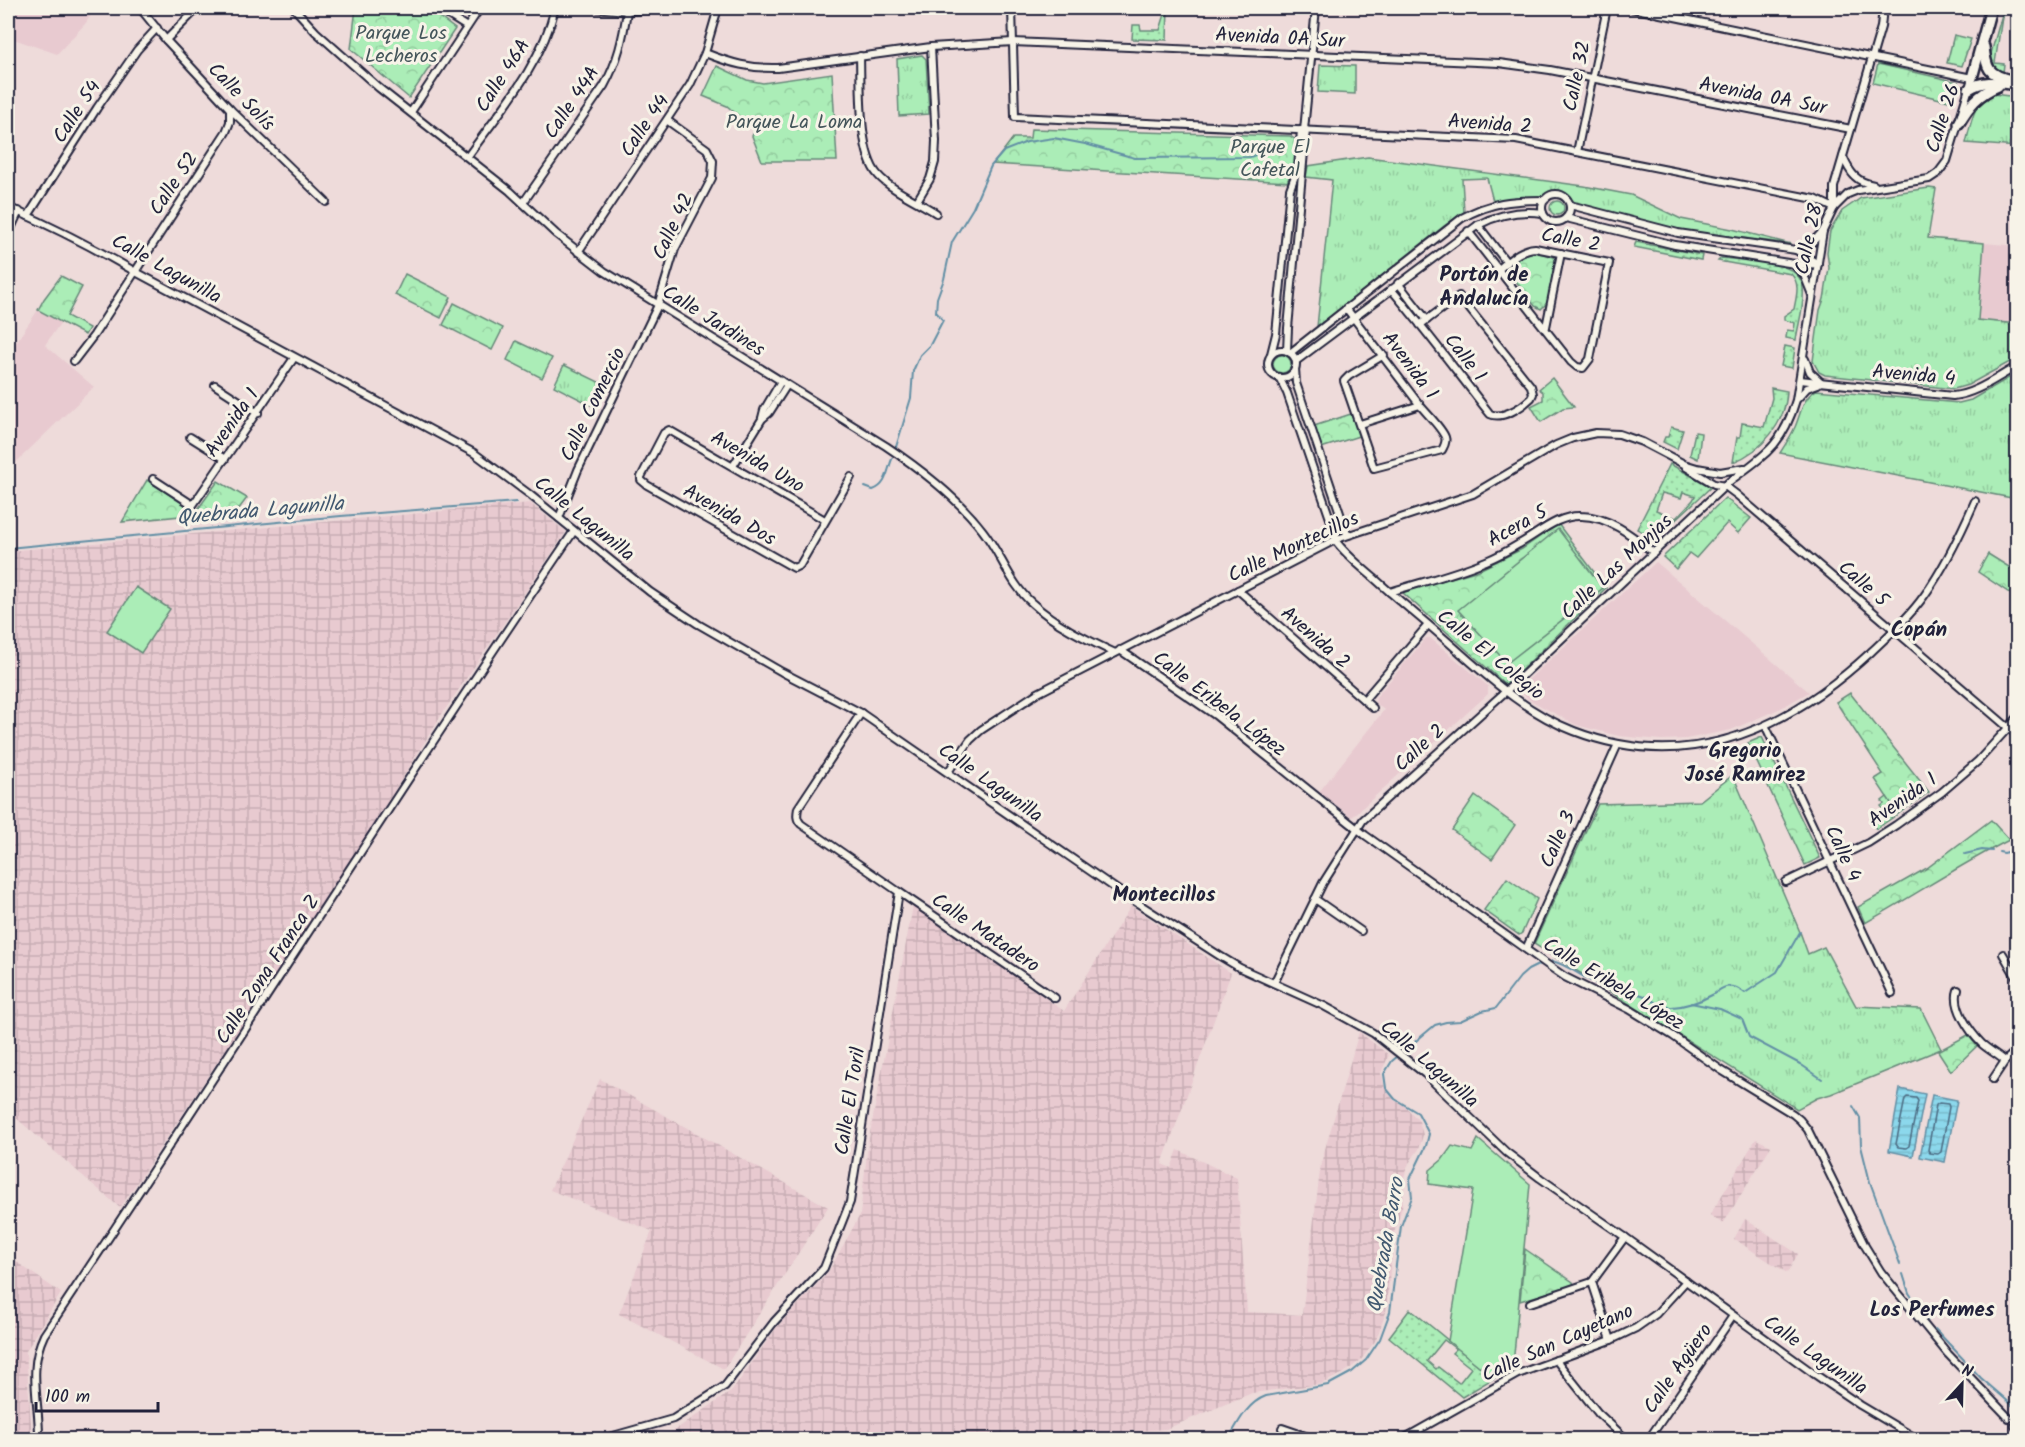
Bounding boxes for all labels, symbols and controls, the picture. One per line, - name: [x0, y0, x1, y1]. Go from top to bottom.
- park label: Parque Los Lecheros: [355, 18, 447, 73]
- street label: Avenida 0A Sur: [1214, 20, 1347, 58]
- street label: Calle 46A: [468, 33, 540, 119]
- street label: Calle 32: [1555, 38, 1601, 115]
- street label: Calle Solís: [199, 55, 282, 140]
- street label: Calle 44A: [536, 60, 609, 146]
- street label: Avenida 0A Sur: [1696, 69, 1831, 125]
- street label: Calle 54: [45, 74, 110, 150]
- street label: Calle 26: [1918, 80, 1970, 157]
- street label: Calle 44: [613, 88, 679, 164]
- street label: Avenida 2: [1447, 106, 1533, 144]
- park label: Parque La Loma: [726, 107, 862, 139]
- park label: Parque El Cafetal: [1230, 132, 1310, 187]
- street label: Calle 52: [142, 146, 208, 222]
- street label: Calle 42: [644, 188, 703, 266]
- street label: Calle 28: [1787, 200, 1833, 278]
- street label: Calle 2: [1538, 220, 1603, 262]
- street label: Calle Lagunilla: [105, 226, 227, 313]
- district label: Portón de Andalucía: [1439, 259, 1529, 316]
- street label: Calle Jardines: [655, 277, 771, 366]
- street label: Avenida 1: [1373, 325, 1446, 407]
- street label: Calle 1: [1435, 327, 1494, 390]
- street label: Calle Comercio: [552, 342, 635, 467]
- street label: Avenida 4: [1871, 356, 1957, 396]
- street label: Avenida 1: [197, 382, 268, 465]
- street label: Avenida Uno: [704, 423, 810, 503]
- street label: Calle Lagunilla: [526, 469, 641, 570]
- street label: Avenida Dos: [676, 476, 782, 556]
- water label: Quebrada Lagunilla: [175, 488, 346, 535]
- street label: Acera 5: [1482, 496, 1555, 556]
- street label: Calle Montecillos: [1223, 503, 1365, 592]
- street label: Calle Las Monjas: [1554, 507, 1681, 628]
- street label: Calle 5: [1830, 553, 1896, 617]
- street label: Avenida 2: [1272, 599, 1357, 678]
- street label: Calle El Colegio: [1429, 602, 1551, 709]
- district label: Copán: [1891, 614, 1947, 647]
- street label: Calle Eribela López: [1145, 644, 1293, 766]
- street label: Calle 2: [1387, 717, 1453, 780]
- street label: Calle Lagunilla: [931, 735, 1049, 832]
- district label: Gregorio José Ramírez: [1684, 735, 1806, 792]
- street label: Avenida 1: [1862, 765, 1945, 836]
- street label: Calle 3: [1532, 806, 1586, 874]
- street label: Calle 4: [1815, 820, 1869, 887]
- district label: Montecillos: [1112, 879, 1216, 912]
- street label: Calle Matadero: [924, 885, 1046, 982]
- street label: Calle Zona Franca Z: [208, 889, 329, 1052]
- street label: Calle Eribela López: [1536, 930, 1690, 1040]
- street label: Calle Lagunilla: [1372, 1012, 1485, 1117]
- street label: Calle El Toril: [827, 1045, 875, 1158]
- water label: Quebrada Barro: [1358, 1174, 1415, 1315]
- district label: Los Perfumes: [1870, 1294, 1995, 1327]
- street label: Calle San Cayetano: [1477, 1296, 1639, 1392]
- street label: Calle Lagunilla: [1756, 1307, 1874, 1404]
- street label: Calle Agüero: [1636, 1317, 1722, 1421]
- north arrow: [1932, 1354, 1992, 1414]
- text: N: [1958, 1358, 1976, 1385]
- scale bar: [36, 1375, 158, 1413]
- text: 100 m: [45, 1383, 90, 1412]

